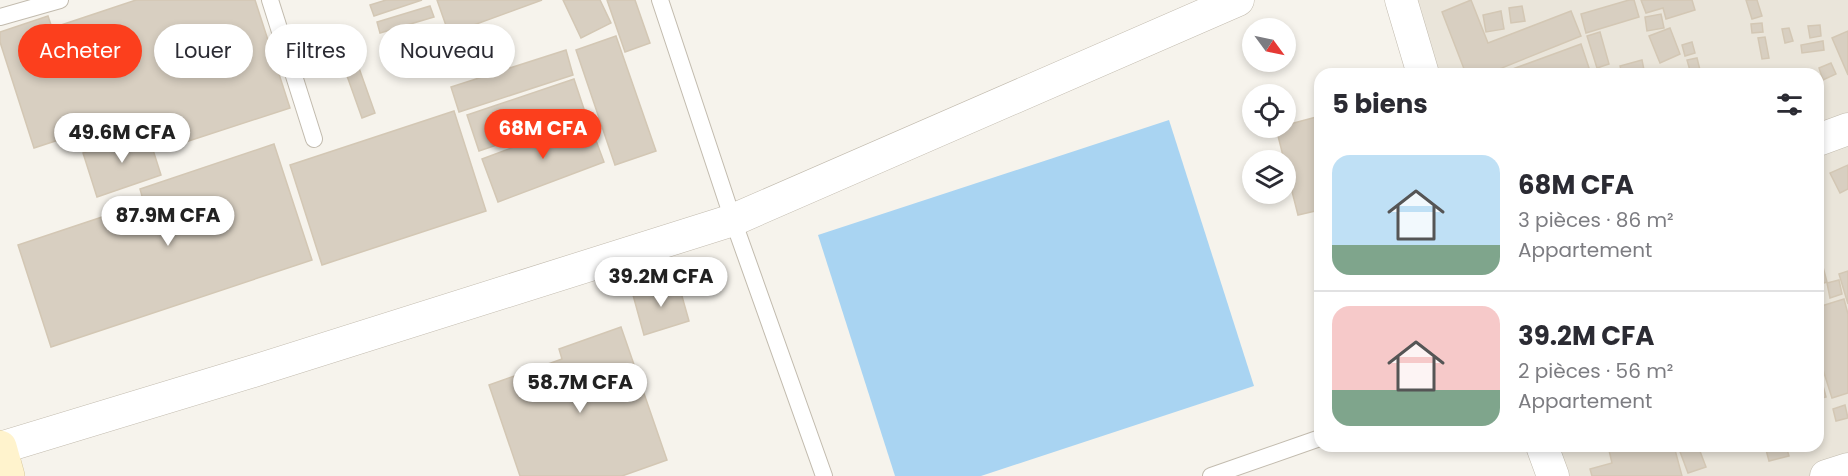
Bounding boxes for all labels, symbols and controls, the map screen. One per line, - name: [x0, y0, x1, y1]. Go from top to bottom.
- north arrow: [1242, 18, 1296, 72]
- map controls: [1242, 18, 1296, 204]
- chip: Acheter: [18, 24, 142, 78]
- chip: Louer: [154, 24, 253, 78]
- chip: Filtres: [265, 24, 367, 78]
- chip: Nouveau: [379, 24, 515, 78]
- button: locate: [1242, 84, 1296, 138]
- text: 5 biens: [1332, 86, 1428, 122]
- icon: filters: [1773, 88, 1806, 121]
- pin: 68M CFA: [488, 109, 598, 160]
- pin: 49.6M CFA: [53, 113, 191, 164]
- text: 68M CFA: [498, 114, 588, 142]
- text: 49.6M CFA: [68, 118, 176, 146]
- button: layers: [1242, 150, 1296, 204]
- text: 68M CFA: [1518, 167, 1634, 203]
- icon: home: [1380, 179, 1452, 251]
- pin: 87.9M CFA: [99, 196, 237, 247]
- text: 87.9M CFA: [115, 201, 221, 229]
- text: 3 pièces · 86 m²: [1518, 206, 1674, 234]
- text: Appartement: [1518, 236, 1652, 264]
- pin: 39.2M CFA: [592, 257, 730, 308]
- text: 39.2M CFA: [609, 262, 713, 290]
- text: 39.2M CFA: [1518, 318, 1654, 354]
- icon: home: [1380, 330, 1452, 402]
- text: 2 pièces · 56 m²: [1518, 357, 1673, 385]
- pin: 58.7M CFA: [511, 363, 649, 414]
- text: 58.7M CFA: [527, 368, 633, 396]
- text: Appartement: [1518, 387, 1652, 415]

